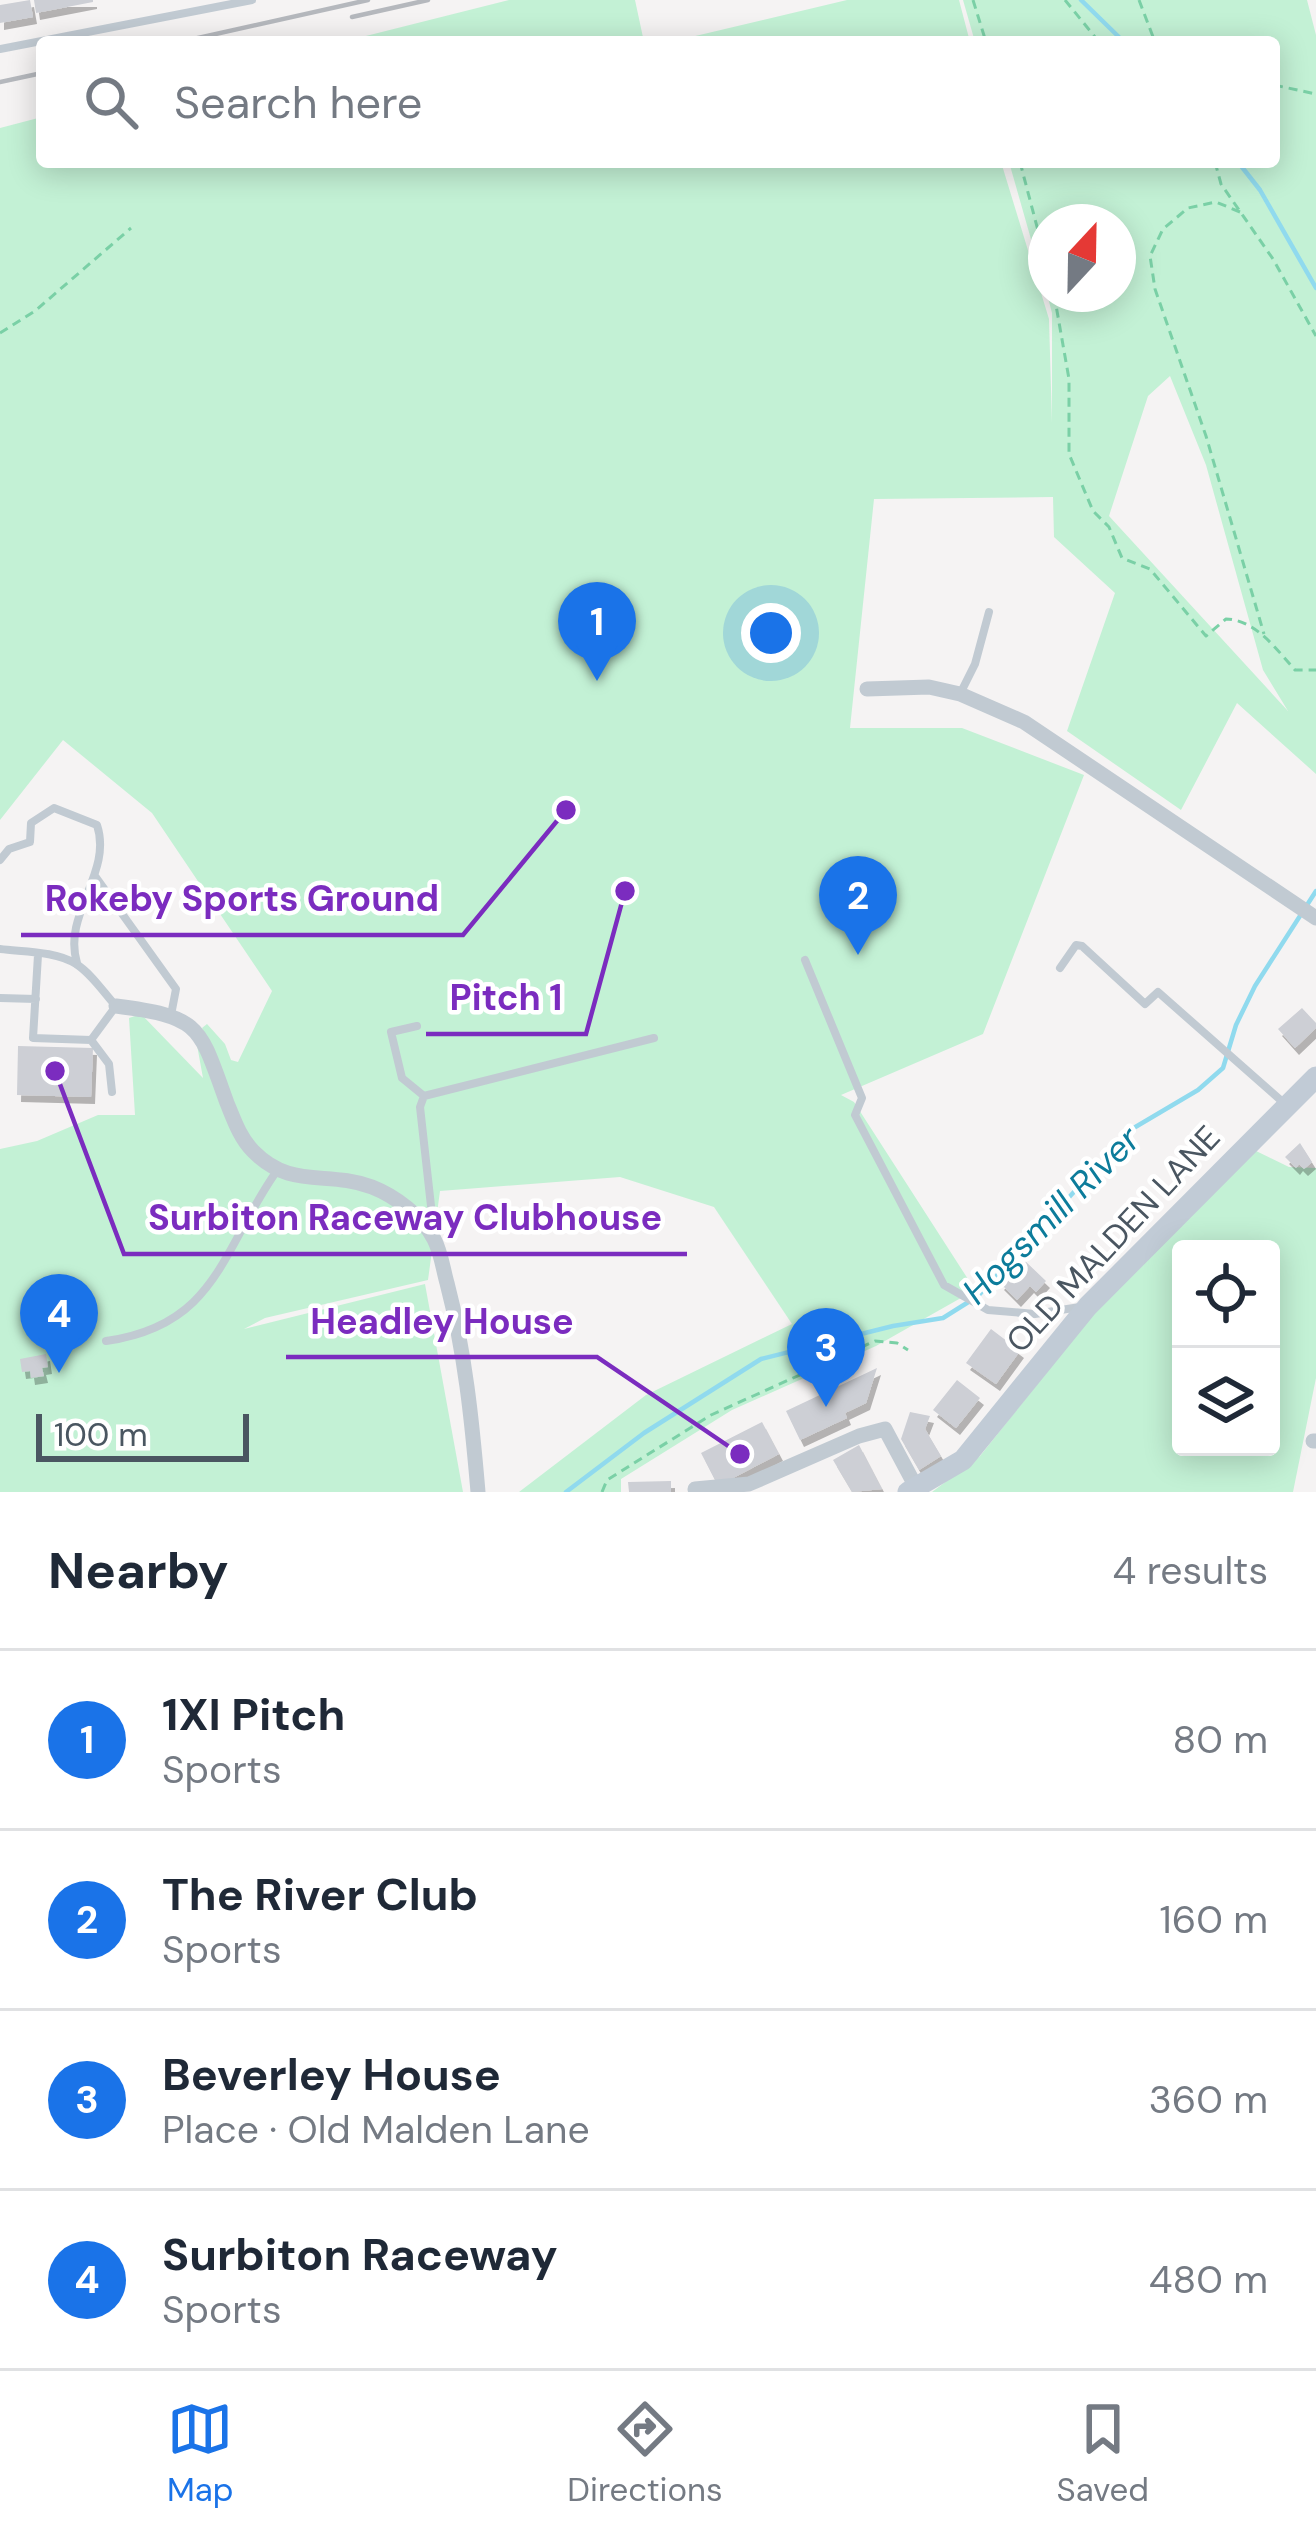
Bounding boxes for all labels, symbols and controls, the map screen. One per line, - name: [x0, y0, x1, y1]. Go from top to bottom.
- search box: [36, 36, 1280, 168]
- icon: search: [78, 69, 144, 135]
- text: Search here: [174, 73, 422, 132]
- north arrow: [1028, 204, 1136, 312]
- pin: 1: [558, 582, 636, 681]
- your location: [741, 603, 801, 663]
- pin: 2: [819, 856, 897, 955]
- callout: Rokeby Sports Ground: [21, 863, 463, 935]
- text: Rokeby Sports Ground: [45, 875, 439, 922]
- callout: Pitch 1: [426, 962, 586, 1034]
- text: Pitch 1: [450, 974, 562, 1021]
- water label: Hogsmill River: [952, 1115, 1151, 1314]
- street label: OLD MALDEN LANE: [997, 1116, 1229, 1362]
- callout: Surbiton Raceway Clubhouse: [124, 1182, 687, 1254]
- text: Surbiton Raceway Clubhouse: [148, 1194, 662, 1241]
- map controls: [1172, 1240, 1280, 1456]
- button: locate: [1172, 1240, 1280, 1348]
- pin: 4: [20, 1274, 98, 1373]
- callout: Headley House: [286, 1285, 597, 1357]
- text: Headley House: [310, 1298, 574, 1345]
- pin: 3: [787, 1308, 865, 1407]
- button: layers: [1172, 1348, 1280, 1456]
- scale bar: [36, 1408, 249, 1461]
- text: 100 m: [54, 1413, 148, 1456]
- text: Nearby: [48, 1537, 229, 1604]
- text: 4 results: [1113, 1545, 1268, 1596]
- text: 1XI Pitch: [162, 1685, 345, 1744]
- text: 1: [80, 1714, 94, 1765]
- text: 80 m: [1172, 1714, 1268, 1765]
- text: Sports: [162, 1744, 281, 1795]
- text: The River Club: [162, 1865, 478, 1924]
- text: 2: [76, 1894, 98, 1945]
- text: 160 m: [1160, 1894, 1268, 1945]
- text: Sports: [162, 1924, 281, 1975]
- text: Beverley House: [162, 2045, 501, 2104]
- text: 3: [75, 2074, 99, 2125]
- text: 360 m: [1149, 2074, 1268, 2125]
- text: Place · Old Malden Lane: [162, 2104, 590, 2155]
- text: Surbiton Raceway: [162, 2225, 558, 2284]
- text: 4: [74, 2254, 100, 2305]
- text: 480 m: [1149, 2254, 1268, 2305]
- text: Sports: [162, 2284, 281, 2335]
- tab: Map: [167, 2396, 233, 2511]
- tab: Directions: [567, 2396, 723, 2511]
- tab: Saved: [1057, 2396, 1149, 2511]

